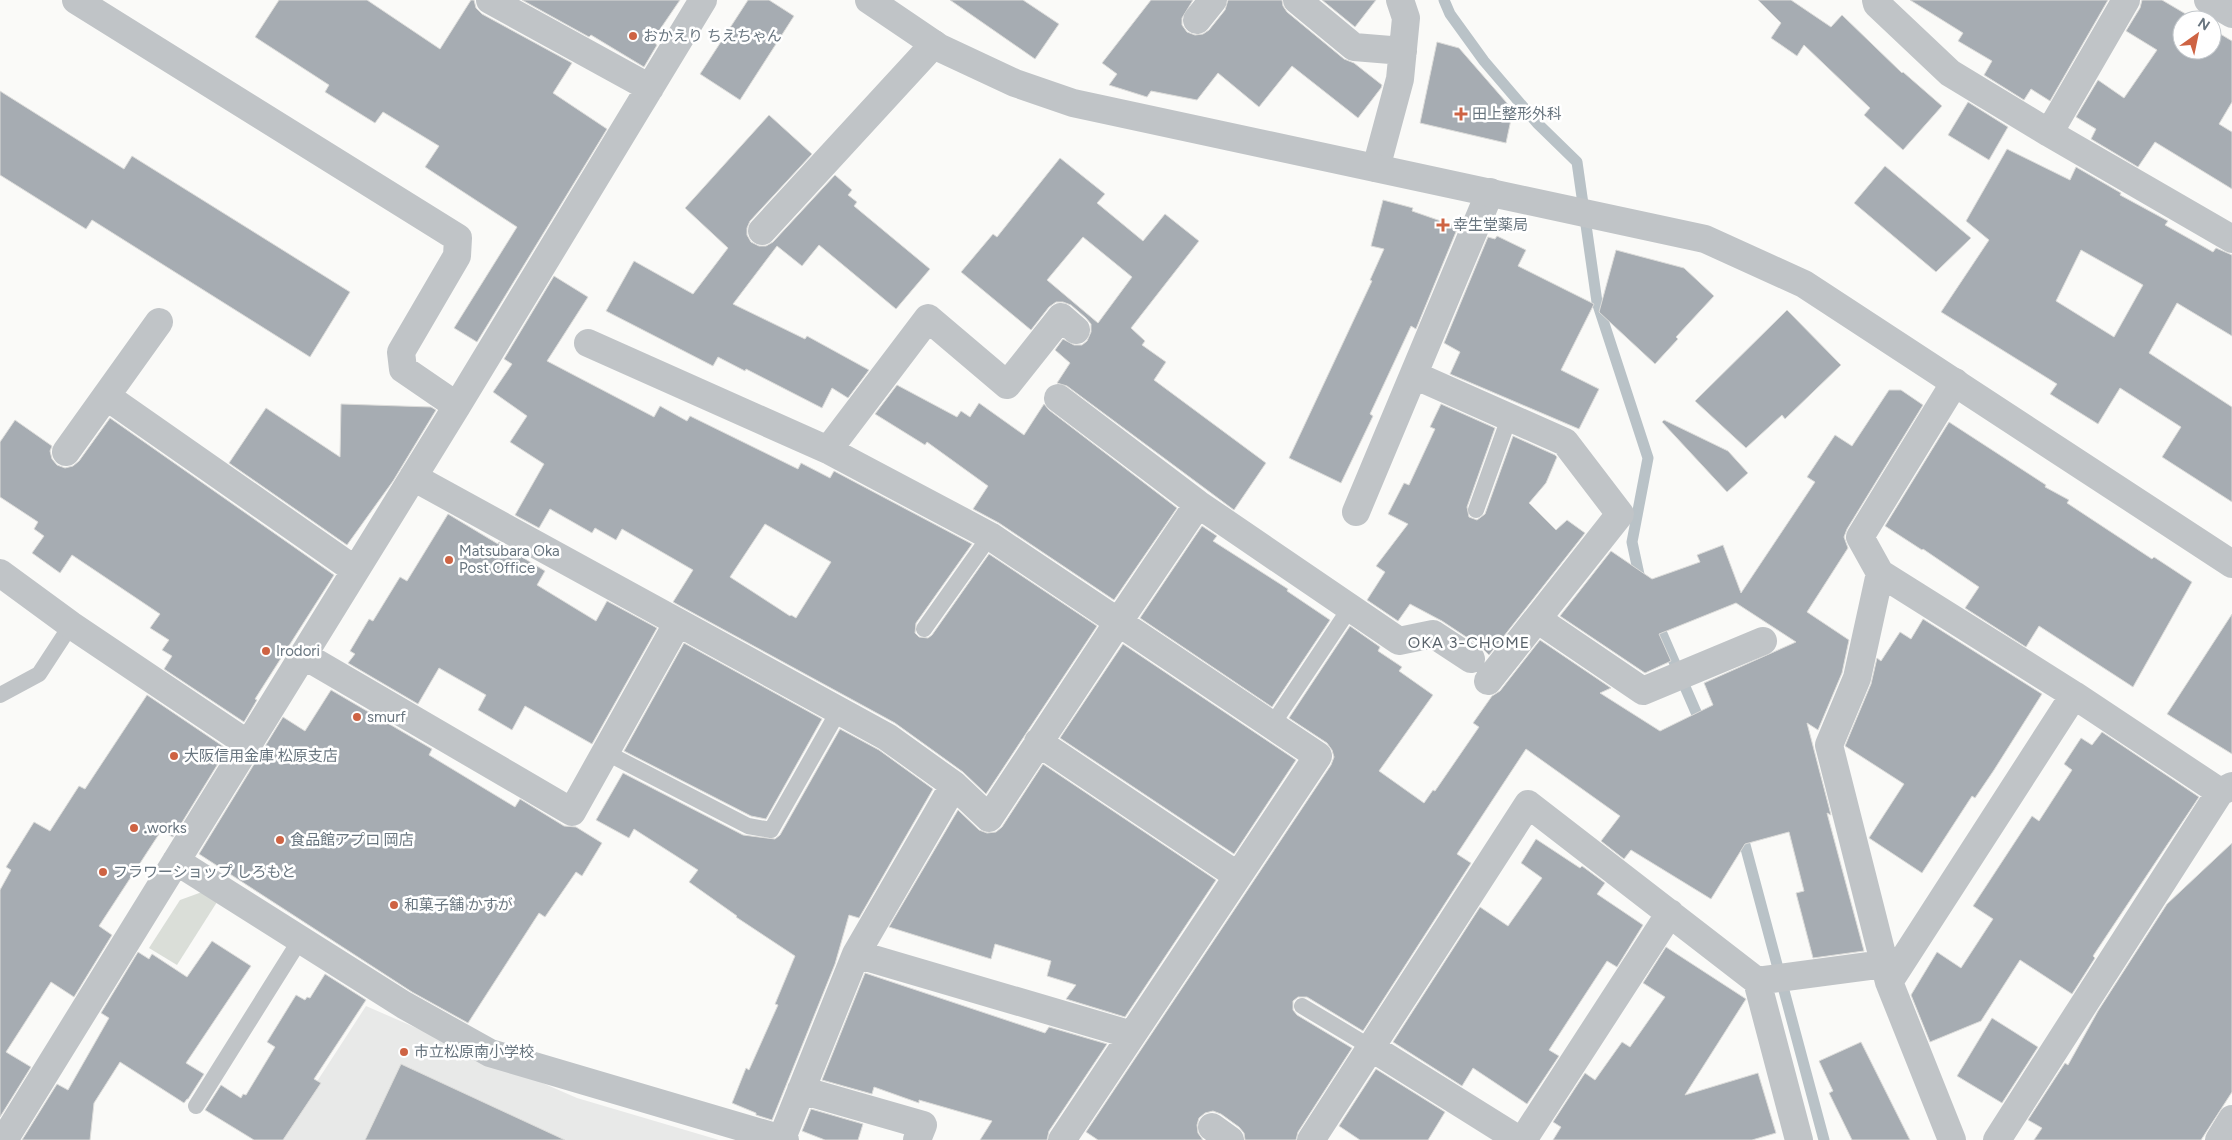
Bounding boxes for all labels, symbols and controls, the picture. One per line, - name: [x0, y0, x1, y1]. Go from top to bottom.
- north arrow: [2172, 10, 2222, 60]
- text: N: [2195, 14, 2213, 35]
- place label: おかえり ちえちゃん: [643, 27, 782, 45]
- marker: おかえり ちえちゃん: [627, 30, 639, 42]
- place label: 田上整形外科: [1472, 105, 1562, 123]
- marker: 田上整形外科: [1454, 107, 1468, 121]
- place label: 幸生堂薬局: [1453, 216, 1528, 234]
- marker: 幸生堂薬局: [1437, 219, 1449, 231]
- place label: Matsubara Oka Post Office: [459, 542, 560, 577]
- marker: Matsubara Oka Post Office: [443, 554, 455, 566]
- district label: OKA 3-CHOME: [1408, 633, 1530, 652]
- place label: Irodori: [276, 642, 320, 660]
- marker: Irodori: [260, 645, 272, 657]
- place label: smurf: [367, 708, 406, 726]
- marker: smurf: [351, 711, 363, 723]
- place label: 大阪信用金庫 松原支店: [184, 747, 338, 765]
- marker: 大阪信用金庫 松原支店: [168, 750, 180, 762]
- place label: .works: [144, 819, 187, 837]
- marker: .works: [128, 822, 140, 834]
- place label: 食品館アプロ 岡店: [290, 831, 414, 849]
- marker: 食品館アプロ 岡店: [274, 834, 286, 846]
- place label: フラワーショップ しろもと: [113, 863, 296, 881]
- marker: フラワーショップ しろもと: [97, 866, 109, 878]
- place label: 和菓子舗 かすが: [404, 896, 513, 914]
- marker: 和菓子舗 かすが: [388, 899, 400, 911]
- place label: 市立松原南小学校: [414, 1043, 534, 1061]
- marker: 市立松原南小学校: [398, 1046, 410, 1058]

